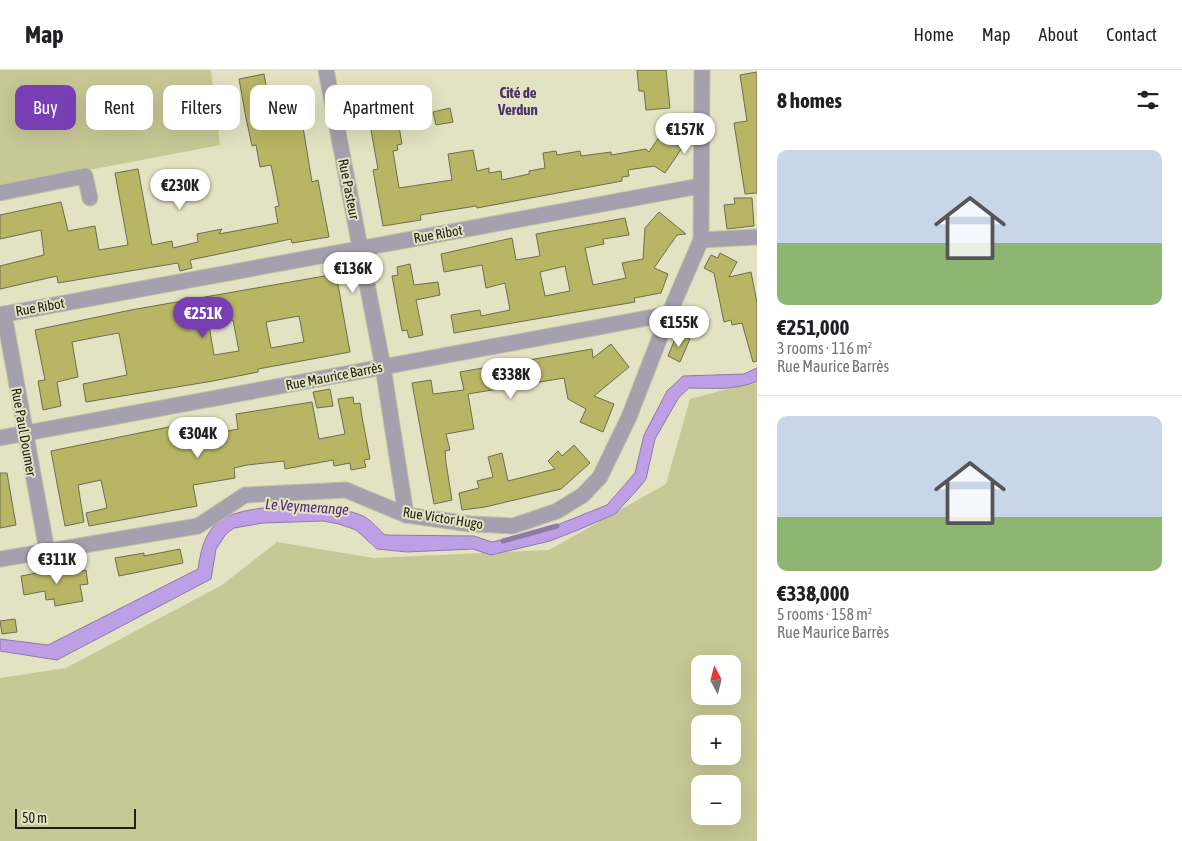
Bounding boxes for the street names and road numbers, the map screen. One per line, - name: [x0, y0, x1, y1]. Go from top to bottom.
- street label: Rue Pasteur: [335, 157, 363, 221]
- street label: Rue Ribot: [412, 222, 464, 246]
- street label: Rue Ribot: [14, 295, 66, 319]
- street label: Rue Maurice Barrès: [284, 359, 384, 393]
- street label: Rue Paul Doumer: [8, 387, 40, 478]
- street label: Rue Victor Hugo: [402, 504, 484, 532]

